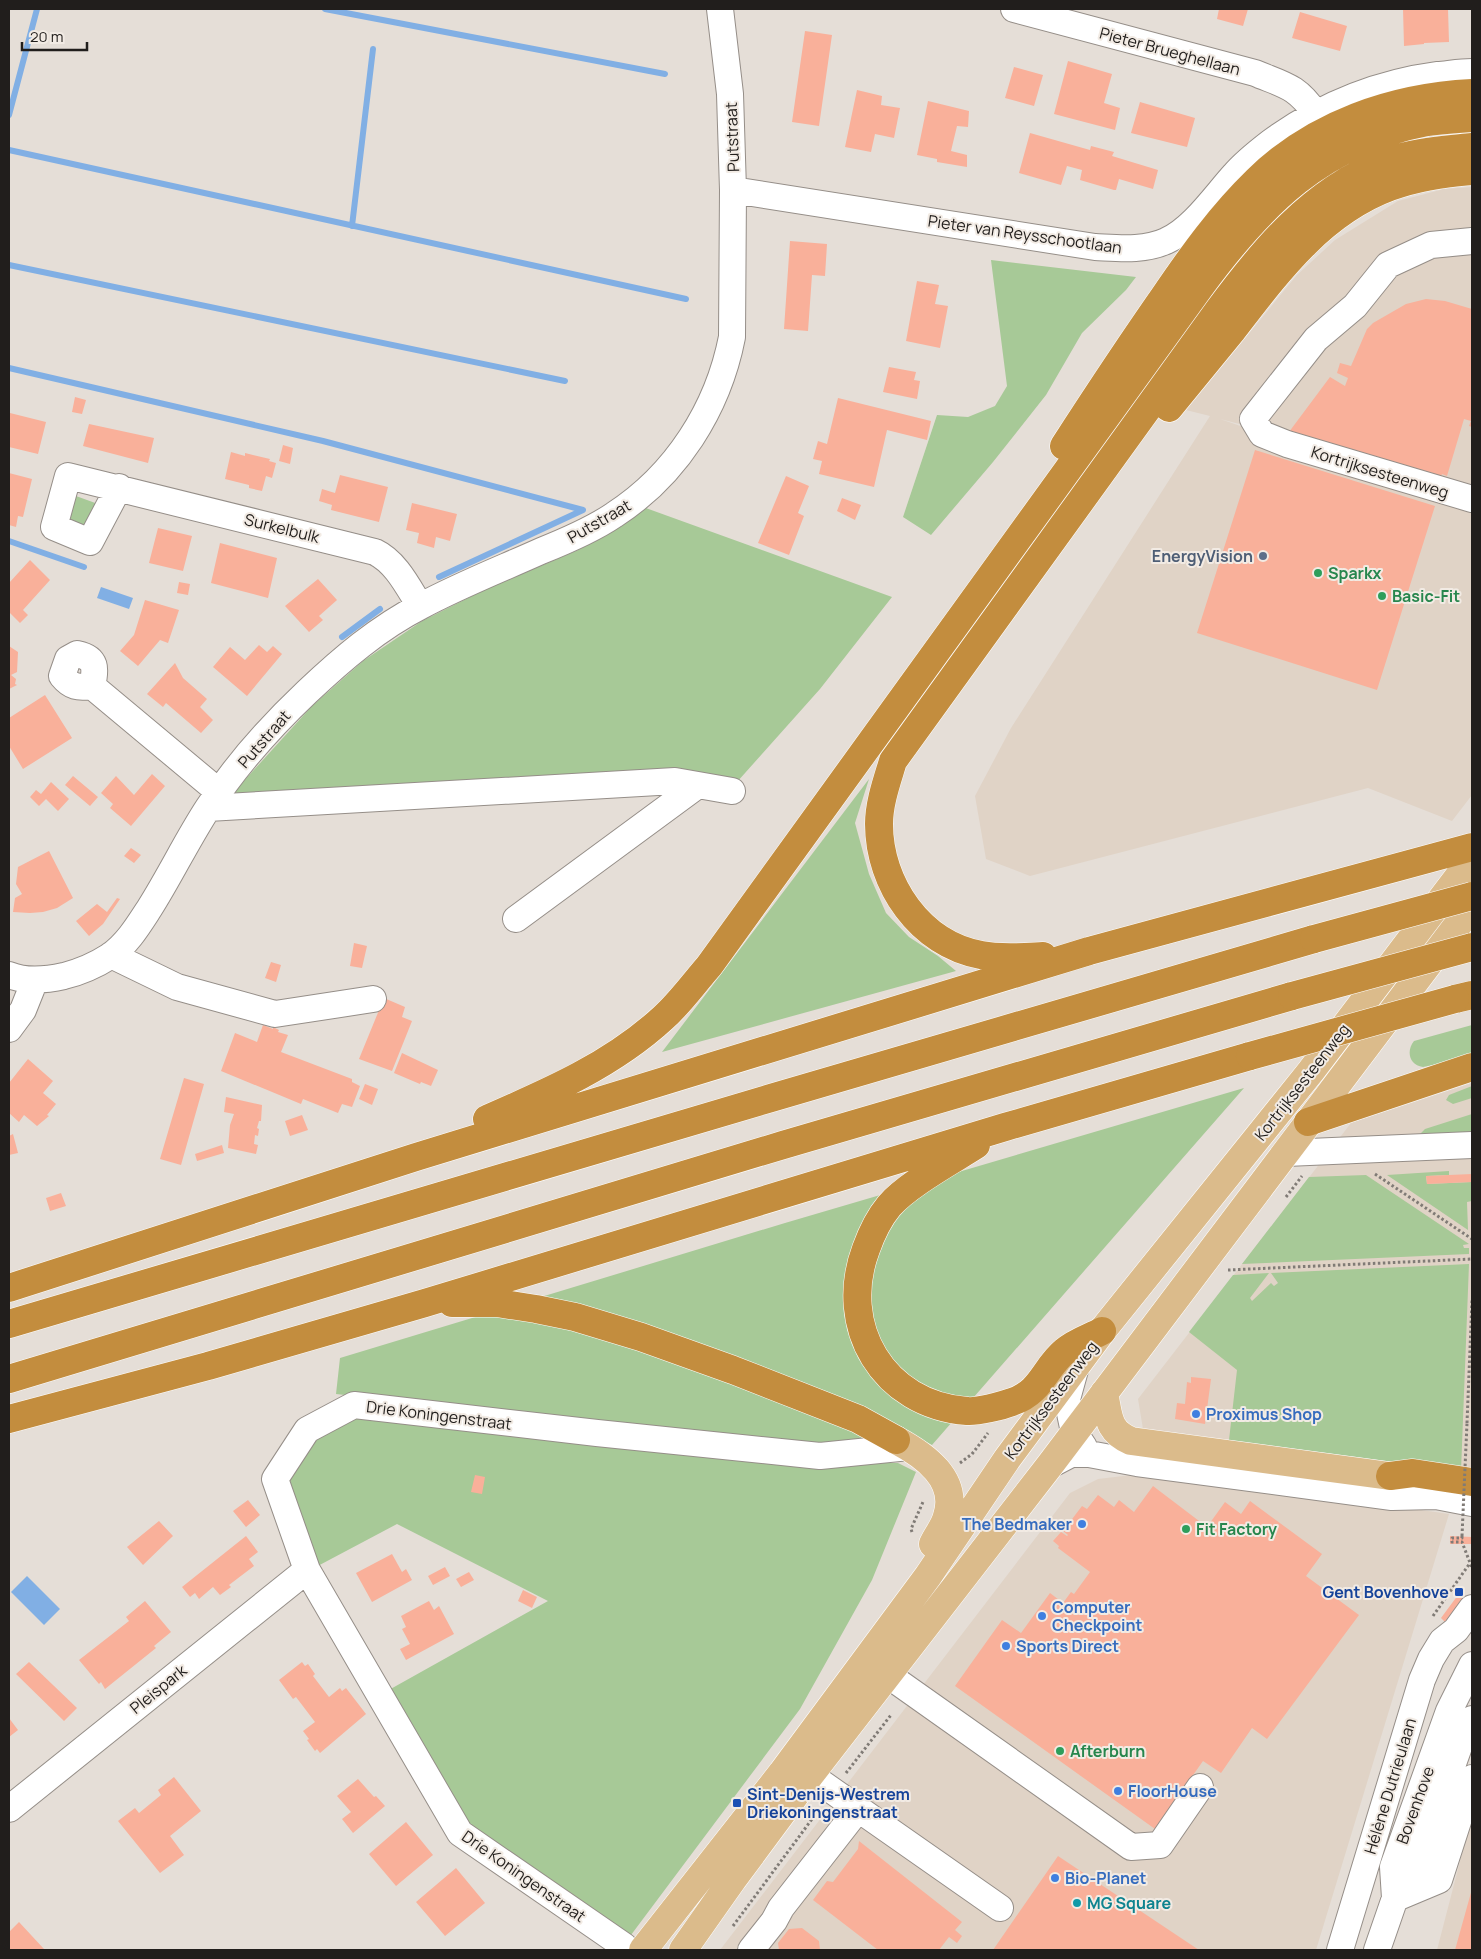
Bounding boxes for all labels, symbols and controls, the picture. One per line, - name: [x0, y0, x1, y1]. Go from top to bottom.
- scale bar: [22, 20, 88, 52]
- street label: Pieter Brueghellaan: [1097, 22, 1243, 80]
- text: 20 m: [30, 26, 63, 47]
- street label: Putstraat: [720, 102, 744, 172]
- street label: Pieter van Reysschootlaan: [927, 209, 1123, 259]
- street label: Kortrijksesteenweg: [1309, 441, 1451, 503]
- street label: Putstraat: [563, 494, 635, 548]
- street label: Surkelbulk: [242, 508, 323, 548]
- place label: EnergyVision: [1152, 545, 1253, 567]
- marker: EnergyVision: [1257, 550, 1269, 562]
- place label: Sparkx: [1328, 562, 1382, 584]
- marker: Sparkx: [1312, 567, 1324, 579]
- place label: Basic-Fit: [1392, 585, 1460, 607]
- marker: Basic-Fit: [1376, 590, 1388, 602]
- street label: Putstraat: [233, 705, 295, 773]
- street label: Kortrijksesteenweg: [1249, 1019, 1355, 1145]
- street label: Kortrijksesteenweg: [999, 1336, 1103, 1464]
- street label: Drie Koningenstraat: [365, 1395, 513, 1435]
- place label: Proximus Shop: [1206, 1403, 1322, 1425]
- marker: Proximus Shop: [1190, 1408, 1202, 1420]
- place label: The Bedmaker: [962, 1513, 1072, 1535]
- marker: The Bedmaker: [1076, 1518, 1088, 1530]
- place label: Fit Factory: [1196, 1518, 1277, 1540]
- marker: Fit Factory: [1180, 1523, 1192, 1535]
- place label: Gent Bovenhove: [1322, 1581, 1449, 1603]
- marker: Gent Bovenhove: [1453, 1586, 1465, 1598]
- place label: Computer Checkpoint: [1052, 1596, 1143, 1636]
- marker: Computer Checkpoint: [1036, 1610, 1048, 1622]
- place label: Sports Direct: [1016, 1635, 1119, 1657]
- marker: Sports Direct: [1000, 1640, 1012, 1652]
- street label: Pleispark: [125, 1659, 192, 1719]
- street label: Hélène Dutrieulaan: [1359, 1715, 1421, 1857]
- place label: Afterburn: [1070, 1740, 1145, 1762]
- marker: Afterburn: [1054, 1745, 1066, 1757]
- street label: Bovenhove: [1391, 1763, 1439, 1847]
- place label: FloorHouse: [1128, 1780, 1217, 1802]
- place label: Sint-Denijs-Westrem Driekoningenstraat: [747, 1783, 910, 1823]
- marker: FloorHouse: [1112, 1785, 1124, 1797]
- marker: Sint-Denijs-Westrem Driekoningenstraat: [731, 1797, 743, 1809]
- street label: Drie Koningenstraat: [458, 1825, 590, 1927]
- place label: Bio-Planet: [1065, 1867, 1147, 1889]
- marker: Bio-Planet: [1049, 1872, 1061, 1884]
- place label: MG Square: [1087, 1892, 1171, 1914]
- marker: MG Square: [1071, 1897, 1083, 1909]

